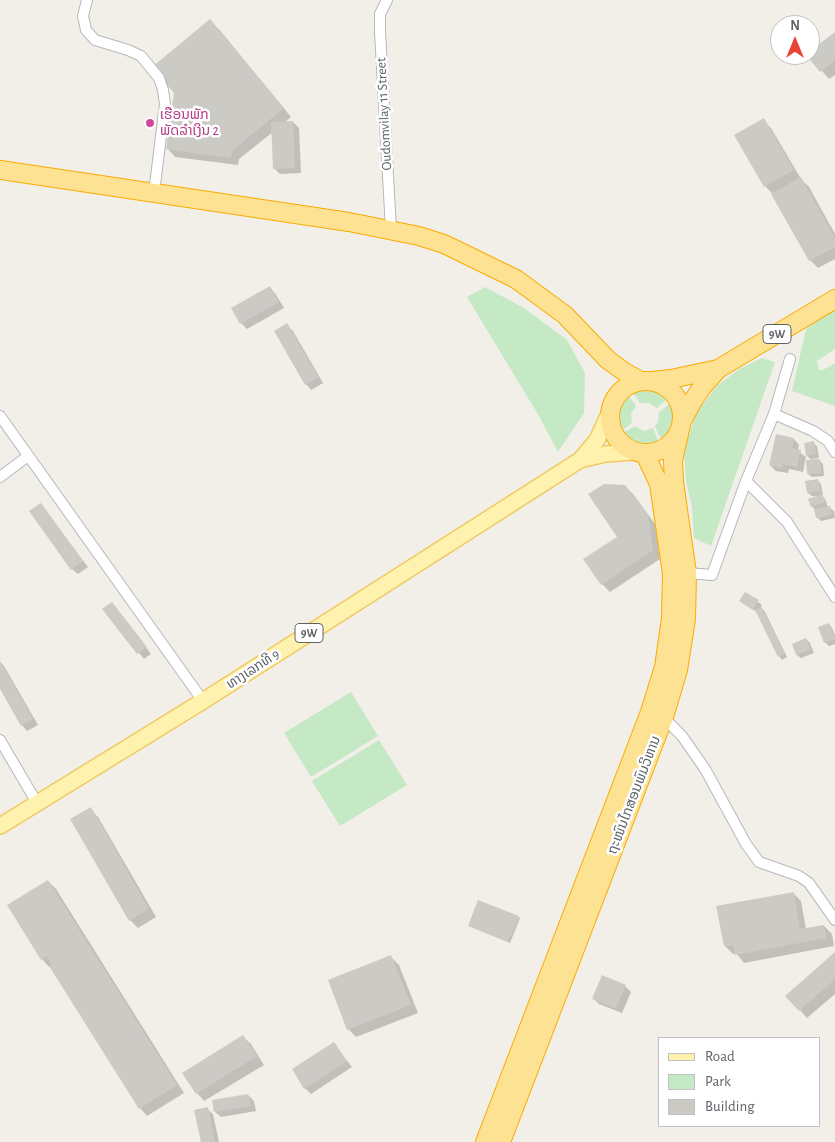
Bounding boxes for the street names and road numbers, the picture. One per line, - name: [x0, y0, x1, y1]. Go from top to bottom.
- street label: Oudomvilay 11 Street: [373, 57, 395, 171]
- road number: 9W: [763, 324, 791, 344]
- road number: 9W: [295, 624, 323, 642]
- street label: ທາງເລກທີ 9: [223, 646, 283, 692]
- street label: ຖະໜົນໄກສອນພົມວິຫານ: [604, 733, 664, 857]

